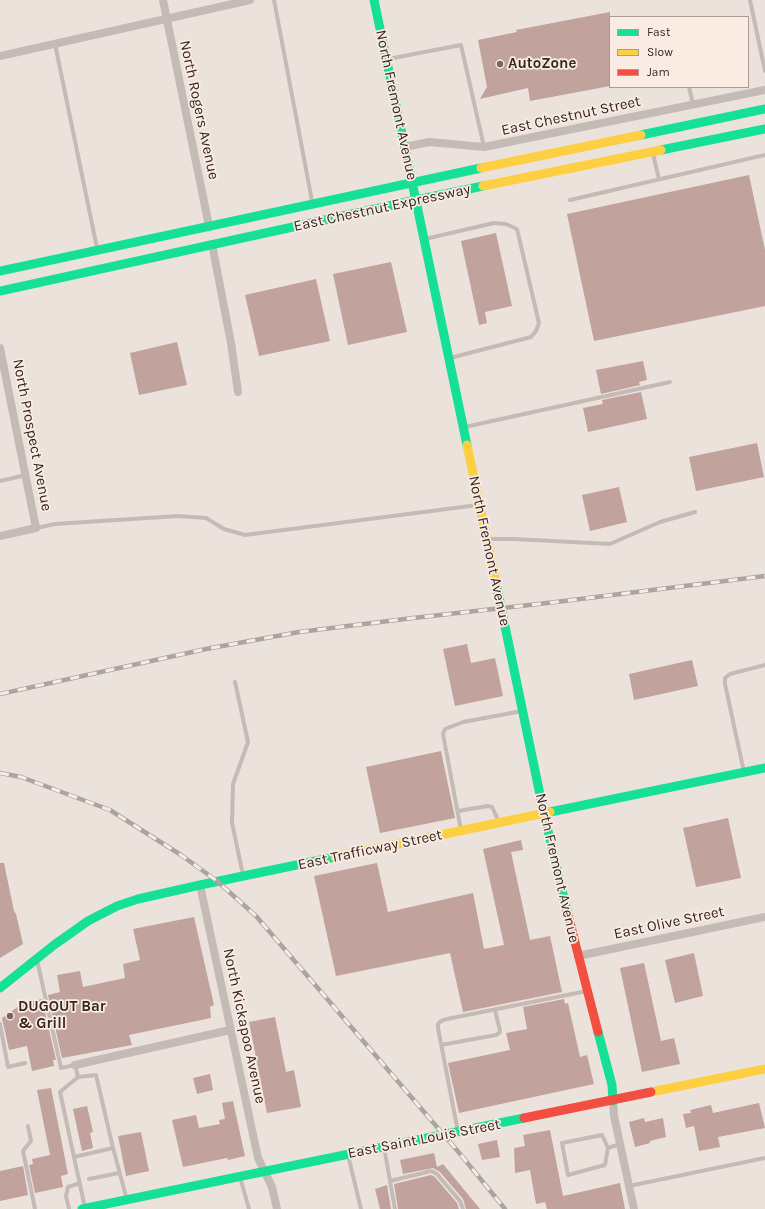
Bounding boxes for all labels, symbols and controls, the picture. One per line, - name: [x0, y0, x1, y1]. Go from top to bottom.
- legend: [609, 16, 749, 88]
- text: Fast: [647, 25, 670, 39]
- street label: North Fremont Avenue: [371, 28, 421, 182]
- street label: North Rogers Avenue: [175, 39, 223, 181]
- text: Slow: [647, 45, 673, 59]
- place label: AutoZone: [508, 55, 576, 73]
- marker: AutoZone: [495, 59, 505, 69]
- text: Jam: [647, 65, 670, 79]
- street label: East Chestnut Street: [500, 92, 642, 140]
- street label: East Chestnut Expressway: [292, 180, 472, 236]
- street label: North Prospect Avenue: [8, 357, 56, 513]
- street label: North Fremont Avenue: [464, 474, 514, 628]
- street label: North Fremont Avenue: [531, 791, 583, 945]
- street label: East Trafficway Street: [296, 826, 444, 874]
- street label: East Olive Street: [612, 903, 726, 943]
- street label: North Kickapoo Avenue: [219, 947, 269, 1105]
- place label: DUGOUT Bar & Grill: [18, 998, 106, 1033]
- marker: DUGOUT Bar & Grill: [5, 1011, 15, 1021]
- street label: East Saint Louis Street: [346, 1115, 502, 1163]

